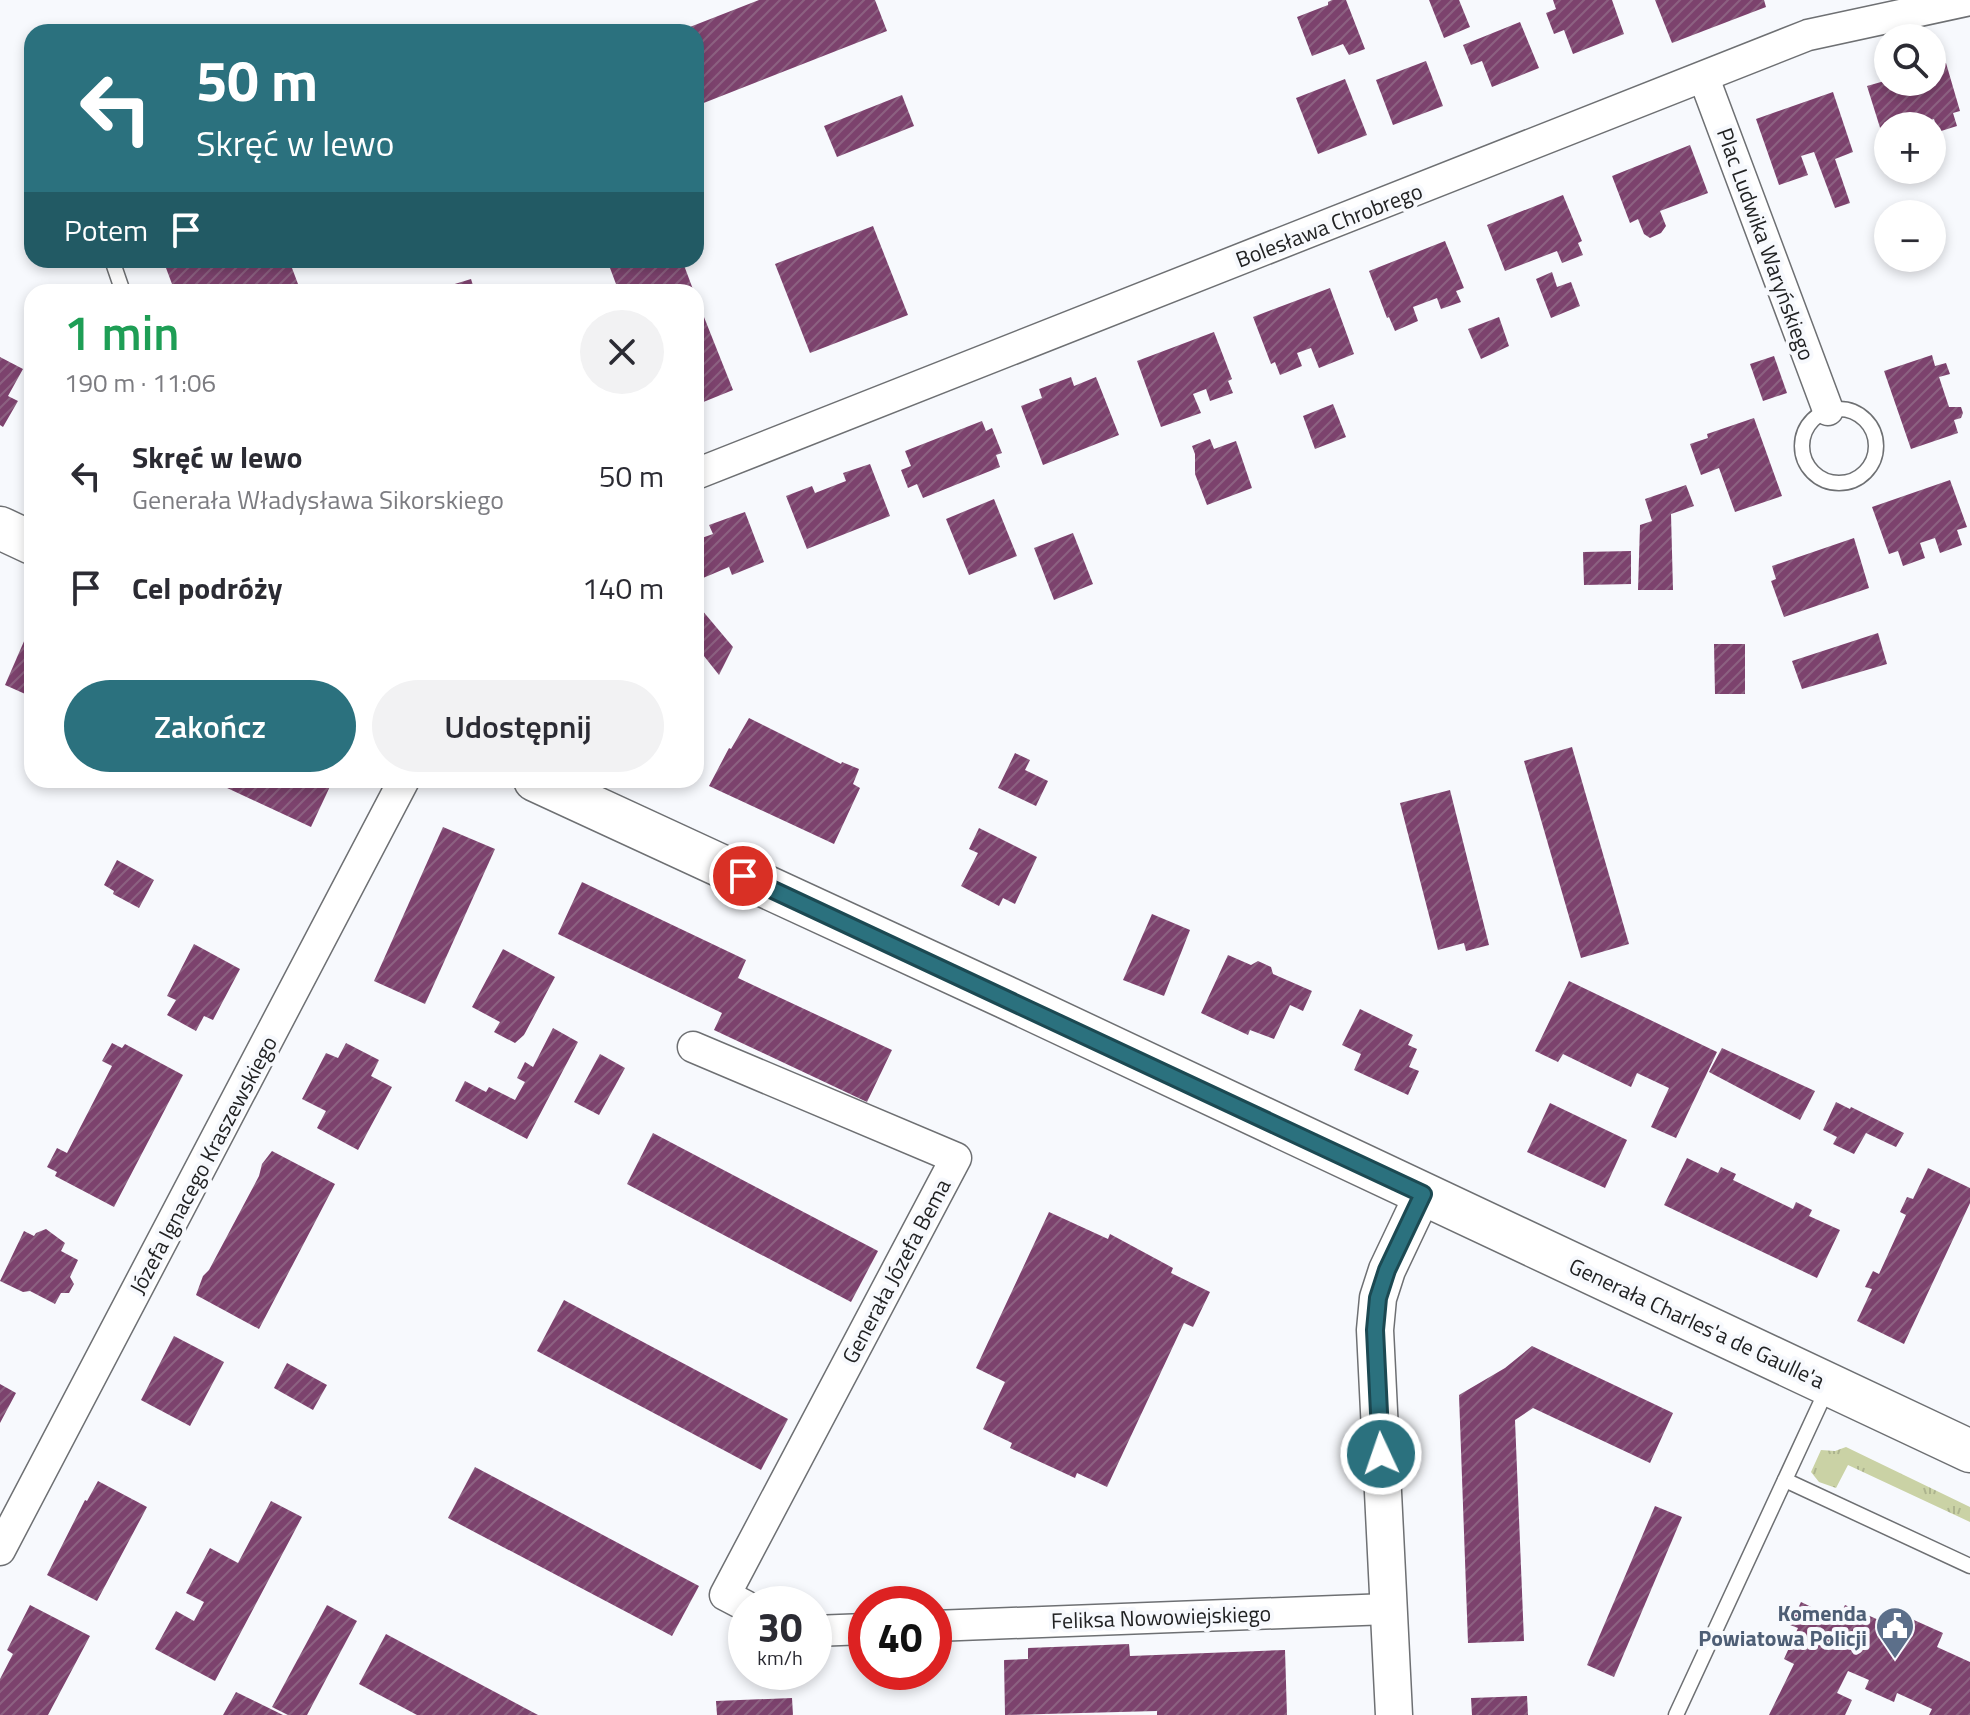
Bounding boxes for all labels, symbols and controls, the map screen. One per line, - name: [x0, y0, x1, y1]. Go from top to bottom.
- map controls: [1874, 24, 1946, 272]
- button: search: [1874, 24, 1946, 96]
- text: 50 m: [196, 38, 318, 123]
- icon: left: [64, 56, 168, 160]
- button: +: [1874, 112, 1946, 184]
- text: Skręć w lewo: [196, 115, 395, 170]
- street label: Plac Ludwika Waryńskiego: [1708, 123, 1824, 365]
- street label: Bolesława Chrobrego: [1231, 174, 1427, 276]
- button: −: [1874, 200, 1946, 272]
- text: Potem: [64, 207, 148, 253]
- icon: arrive: [164, 208, 208, 252]
- text: 1 min: [64, 296, 179, 369]
- button: close: [580, 310, 664, 394]
- text: 190 m · 11:06: [64, 363, 216, 402]
- text: Skręć w lewo: [132, 434, 303, 480]
- text: 50 m: [599, 453, 664, 499]
- icon: left: [64, 454, 108, 498]
- text: Generała Władysława Sikorskiego: [132, 480, 504, 519]
- text: Cel podróży: [132, 565, 283, 611]
- text: 140 m: [582, 565, 664, 611]
- icon: arrive: [64, 566, 108, 610]
- button: Zakończ: [64, 680, 356, 772]
- button: Udostępnij: [372, 680, 664, 772]
- pin: [709, 842, 777, 910]
- icon: arrive: [721, 854, 765, 898]
- street label: Józefa Ignacego Kraszewskiego: [120, 1030, 286, 1300]
- street label: Generała Józefa Bema: [833, 1173, 959, 1369]
- street label: Generała Charles'a de Gaulle'a: [1564, 1249, 1830, 1397]
- position arrow: [1339, 1412, 1423, 1496]
- speed limit sign: 40: [848, 1586, 952, 1690]
- street label: Feliksa Nowowiejskiego: [1050, 1596, 1272, 1638]
- place label: Komenda Powiatowa Policji: [1698, 1596, 1867, 1655]
- text: 30: [758, 1597, 802, 1658]
- public building icon: Komenda Powiatowa Policji: [1874, 1605, 1916, 1660]
- text: km/h: [757, 1642, 803, 1673]

